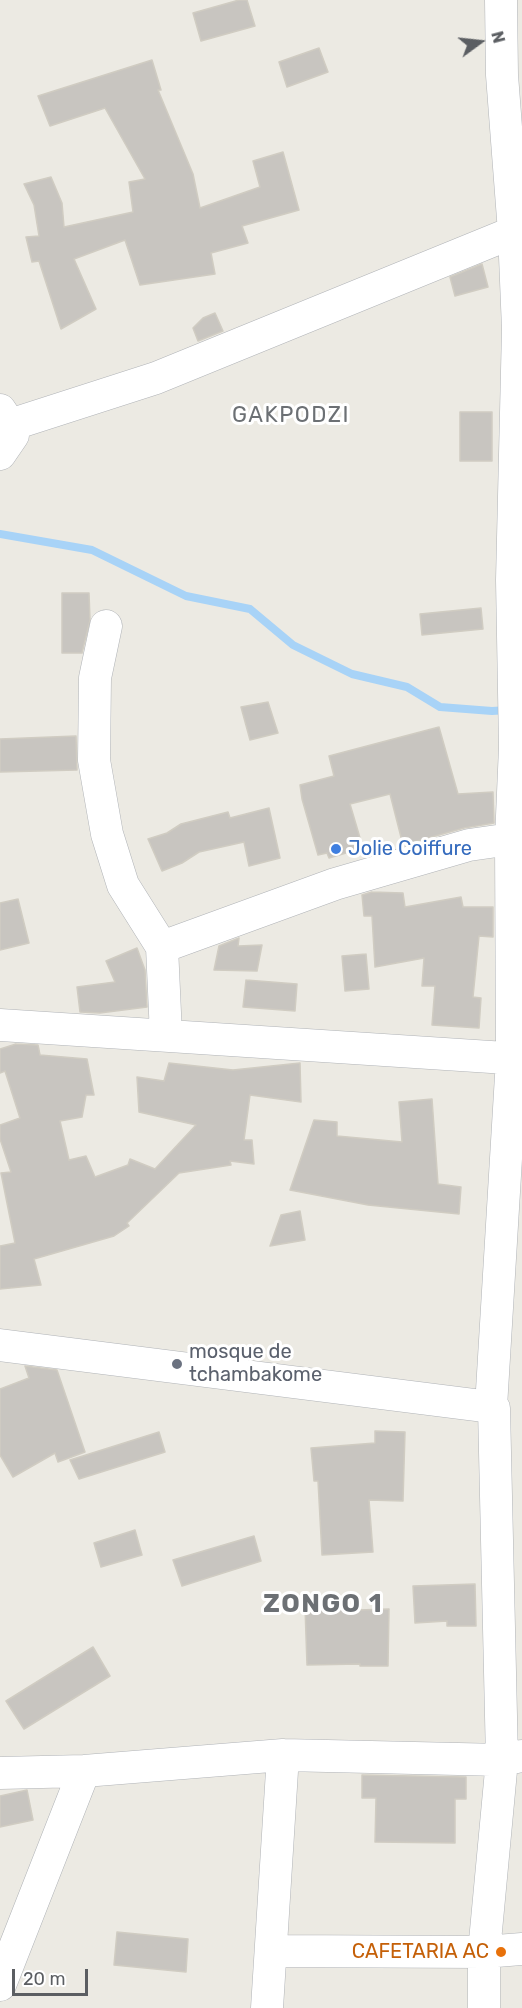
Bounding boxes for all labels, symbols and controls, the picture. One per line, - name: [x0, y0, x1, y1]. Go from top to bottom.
- north arrow: [450, 12, 510, 72]
- text: N: [487, 29, 509, 45]
- district label: GAKPODZI: [232, 403, 350, 429]
- place label: Jolie Coiffure: [348, 837, 472, 861]
- marker: Jolie Coiffure: [329, 842, 343, 856]
- place label: mosque de tchambakome: [189, 1340, 322, 1387]
- marker: mosque de tchambakome: [170, 1357, 184, 1371]
- district label: ZONGO 1: [263, 1588, 383, 1620]
- place label: CAFETARIA AC: [352, 1940, 489, 1964]
- marker: CAFETARIA AC: [494, 1945, 508, 1959]
- scale bar: [15, 1957, 92, 1995]
- text: 20 m: [23, 1968, 65, 1990]

